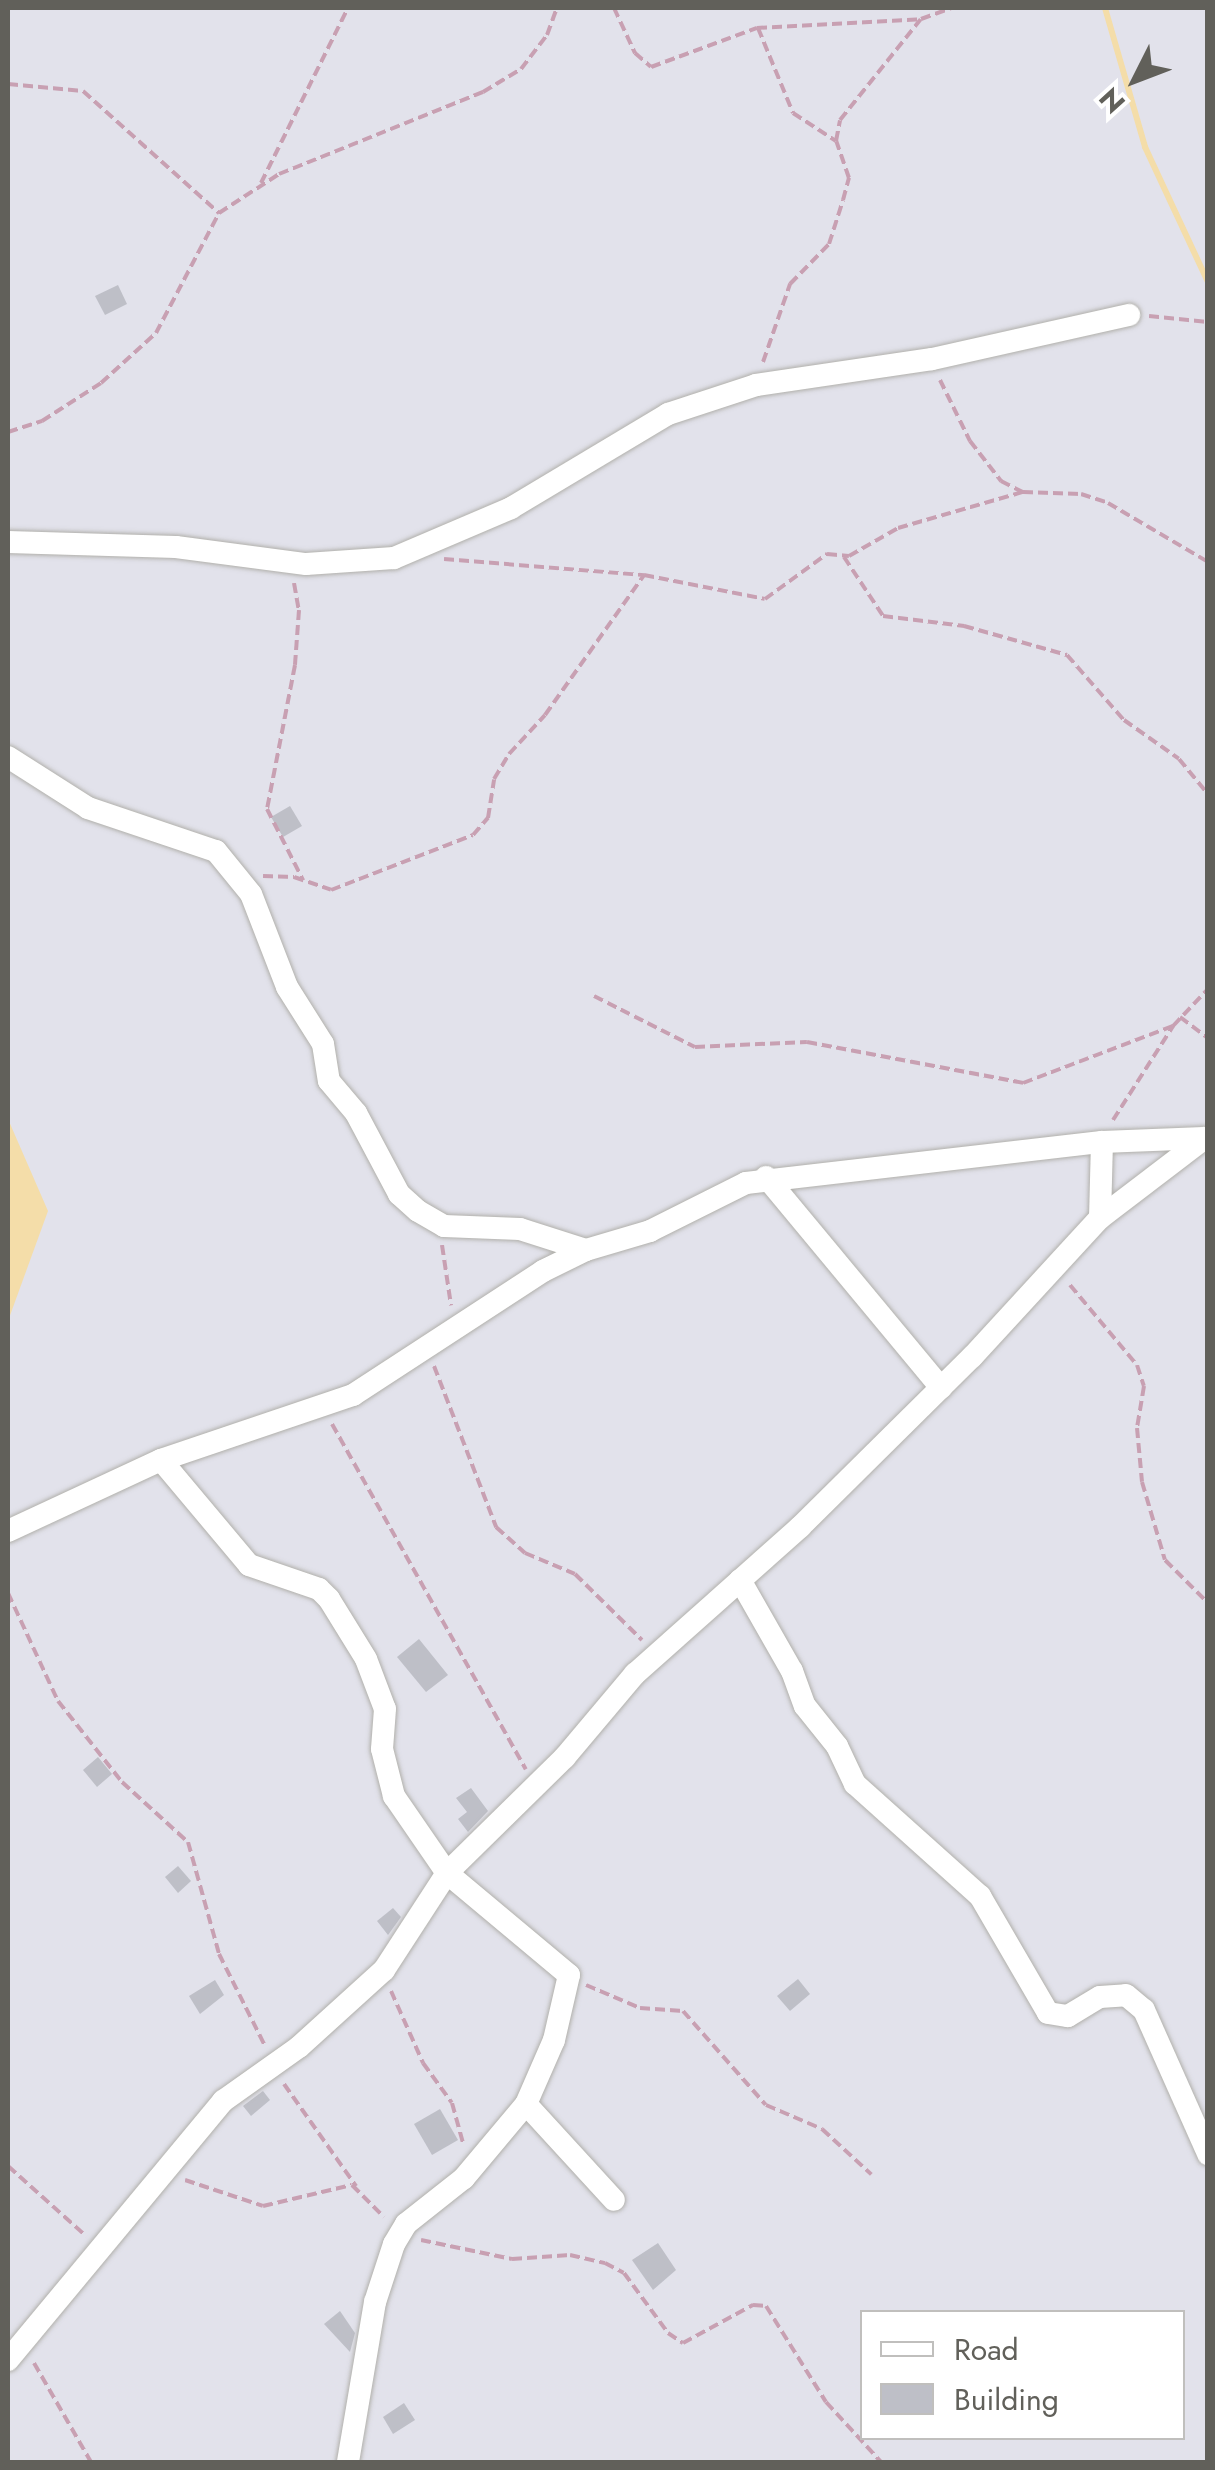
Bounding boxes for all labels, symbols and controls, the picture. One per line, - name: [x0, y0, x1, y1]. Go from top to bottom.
- north arrow: [1085, 30, 1185, 130]
- text: N: [1090, 78, 1135, 122]
- legend: [860, 2310, 1185, 2440]
- text: Road: [954, 2328, 1019, 2371]
- text: Building: [954, 2378, 1059, 2421]

